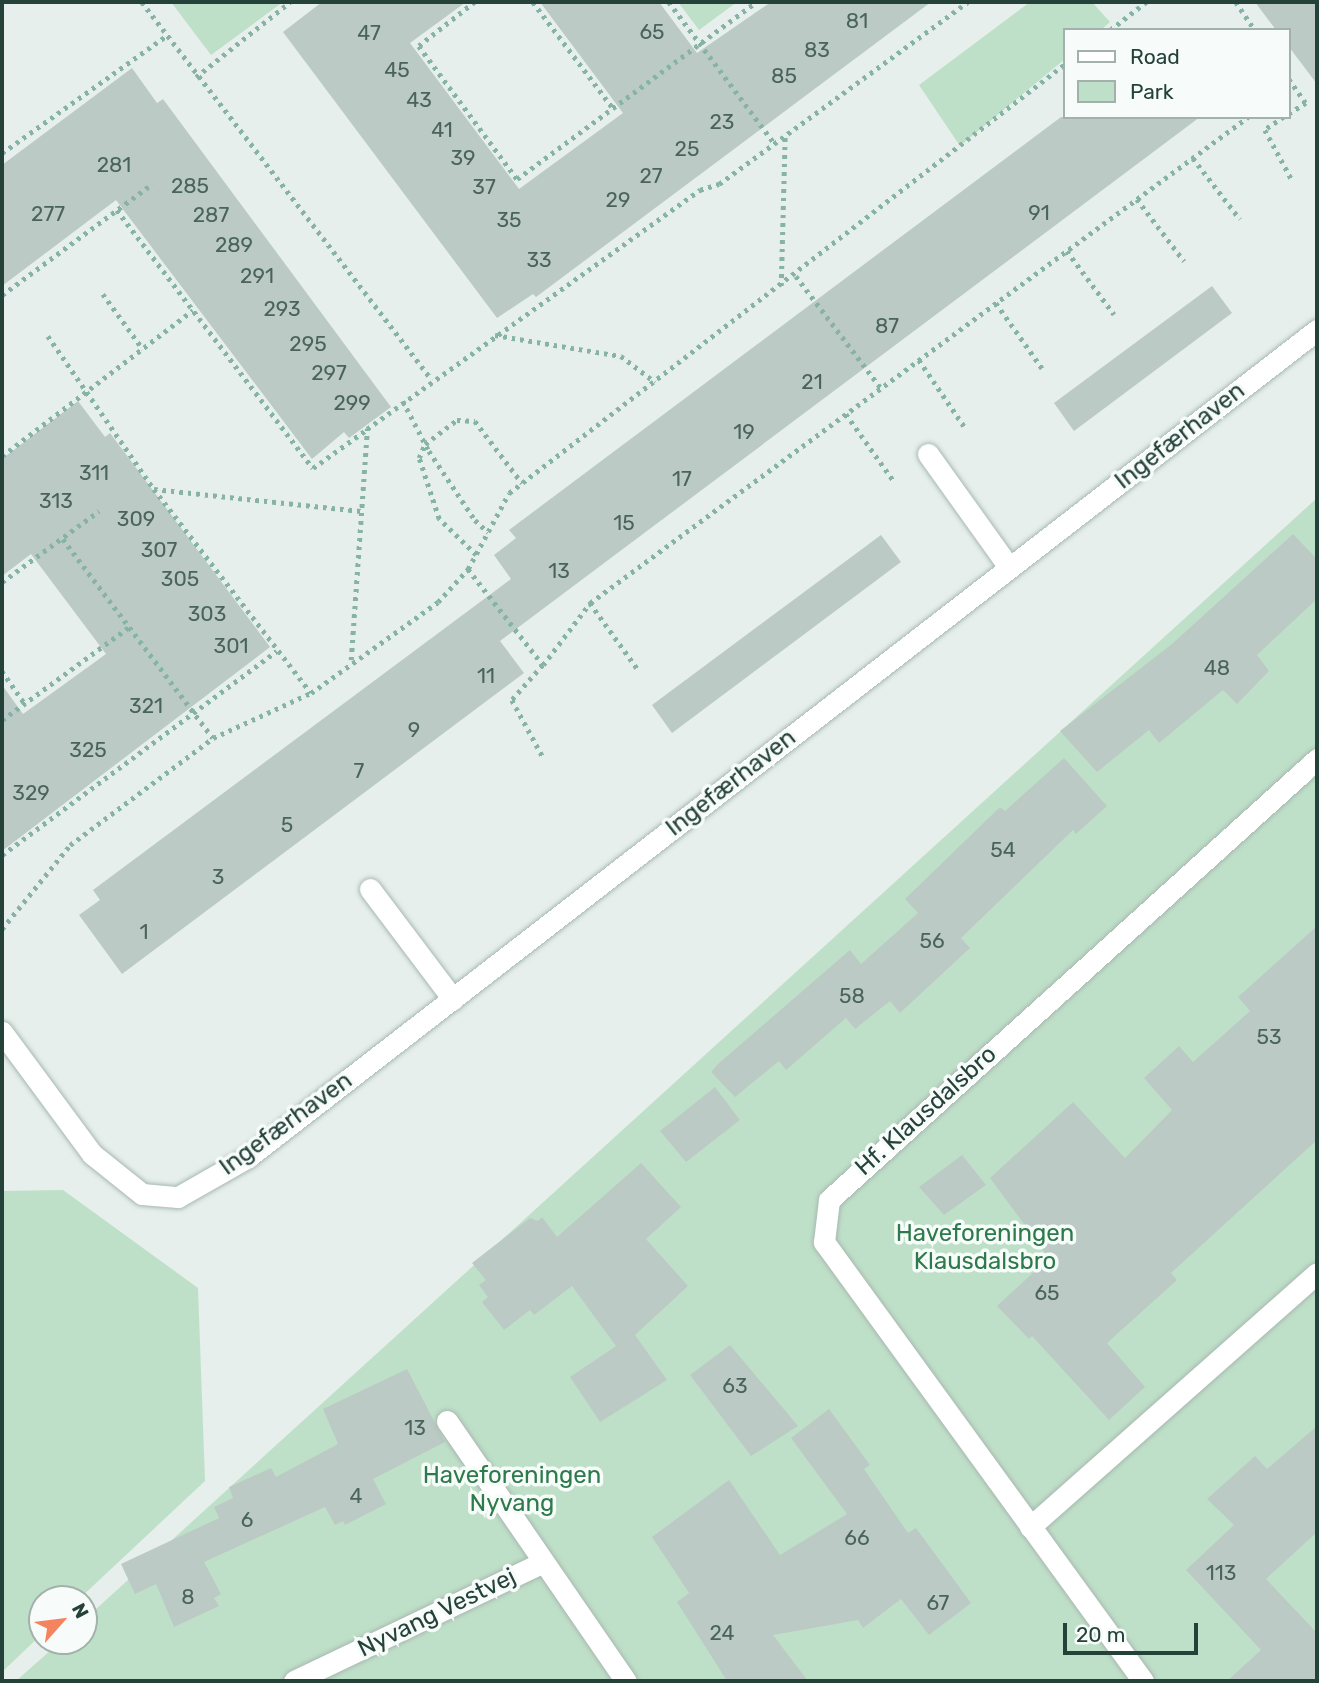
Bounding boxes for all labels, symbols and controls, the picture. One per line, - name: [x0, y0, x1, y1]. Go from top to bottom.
- house number: 81: [846, 8, 868, 34]
- house number: 65: [639, 19, 665, 45]
- house number: 47: [357, 20, 381, 46]
- legend: [1064, 28, 1291, 119]
- house number: 83: [804, 37, 830, 63]
- text: Road: [1130, 44, 1180, 69]
- house number: 45: [384, 57, 410, 83]
- house number: 85: [771, 63, 797, 89]
- text: Park: [1130, 79, 1174, 104]
- house number: 43: [406, 87, 432, 113]
- house number: 23: [710, 109, 734, 135]
- house number: 41: [431, 117, 453, 143]
- house number: 25: [675, 136, 699, 162]
- house number: 39: [450, 145, 476, 171]
- house number: 281: [97, 152, 131, 178]
- house number: 27: [639, 163, 663, 189]
- house number: 285: [171, 173, 209, 199]
- house number: 37: [472, 174, 496, 200]
- house number: 29: [606, 187, 630, 213]
- house number: 91: [1028, 200, 1050, 226]
- house number: 277: [31, 201, 65, 227]
- house number: 287: [193, 202, 229, 228]
- house number: 35: [496, 207, 522, 233]
- house number: 289: [215, 232, 253, 258]
- house number: 33: [526, 247, 552, 273]
- house number: 291: [240, 263, 274, 289]
- house number: 293: [263, 296, 301, 322]
- house number: 87: [875, 313, 899, 339]
- house number: 295: [289, 331, 327, 357]
- house number: 297: [311, 360, 347, 386]
- house number: 21: [801, 369, 823, 395]
- street label: Ingefærhaven: [1109, 376, 1251, 496]
- house number: 299: [333, 390, 371, 416]
- house number: 19: [733, 419, 755, 445]
- house number: 311: [79, 460, 109, 486]
- house number: 17: [672, 466, 692, 492]
- house number: 313: [39, 488, 73, 514]
- house number: 309: [117, 506, 155, 532]
- house number: 15: [613, 510, 635, 536]
- house number: 307: [141, 537, 177, 563]
- house number: 13: [548, 558, 570, 584]
- house number: 305: [161, 566, 199, 592]
- house number: 303: [188, 601, 226, 627]
- house number: 301: [214, 633, 248, 659]
- house number: 48: [1204, 655, 1230, 681]
- house number: 11: [477, 663, 495, 689]
- house number: 321: [129, 693, 163, 719]
- house number: 9: [408, 717, 420, 743]
- street label: Ingefærhaven: [660, 723, 802, 843]
- house number: 325: [69, 737, 107, 763]
- house number: 7: [354, 758, 364, 784]
- house number: 329: [12, 780, 50, 806]
- house number: 5: [281, 812, 293, 838]
- house number: 54: [990, 837, 1016, 863]
- house number: 3: [212, 864, 224, 890]
- house number: 1: [140, 919, 148, 945]
- house number: 56: [919, 928, 945, 954]
- house number: 58: [839, 983, 865, 1009]
- house number: 53: [1256, 1024, 1282, 1050]
- street label: Hf. Klausdalsbro: [849, 1040, 1003, 1182]
- street label: Ingefærhaven: [214, 1066, 358, 1182]
- park label: Haveforeningen Klausdalsbro: [896, 1220, 1074, 1276]
- house number: 65: [1034, 1280, 1060, 1306]
- house number: 63: [722, 1373, 748, 1399]
- house number: 13: [404, 1415, 426, 1441]
- park label: Haveforeningen Nyvang: [423, 1462, 601, 1518]
- house number: 4: [349, 1483, 363, 1509]
- house number: 6: [241, 1507, 253, 1533]
- house number: 66: [844, 1525, 870, 1551]
- house number: 113: [1206, 1560, 1236, 1586]
- street label: Nyvang Vestvej: [353, 1562, 521, 1664]
- house number: 8: [181, 1584, 195, 1610]
- north arrow: [28, 1585, 98, 1655]
- house number: 67: [927, 1590, 949, 1616]
- text: N: [67, 1599, 94, 1622]
- scale bar: [1067, 1610, 1202, 1654]
- house number: 24: [709, 1620, 735, 1646]
- text: 20 m: [1076, 1622, 1125, 1647]

